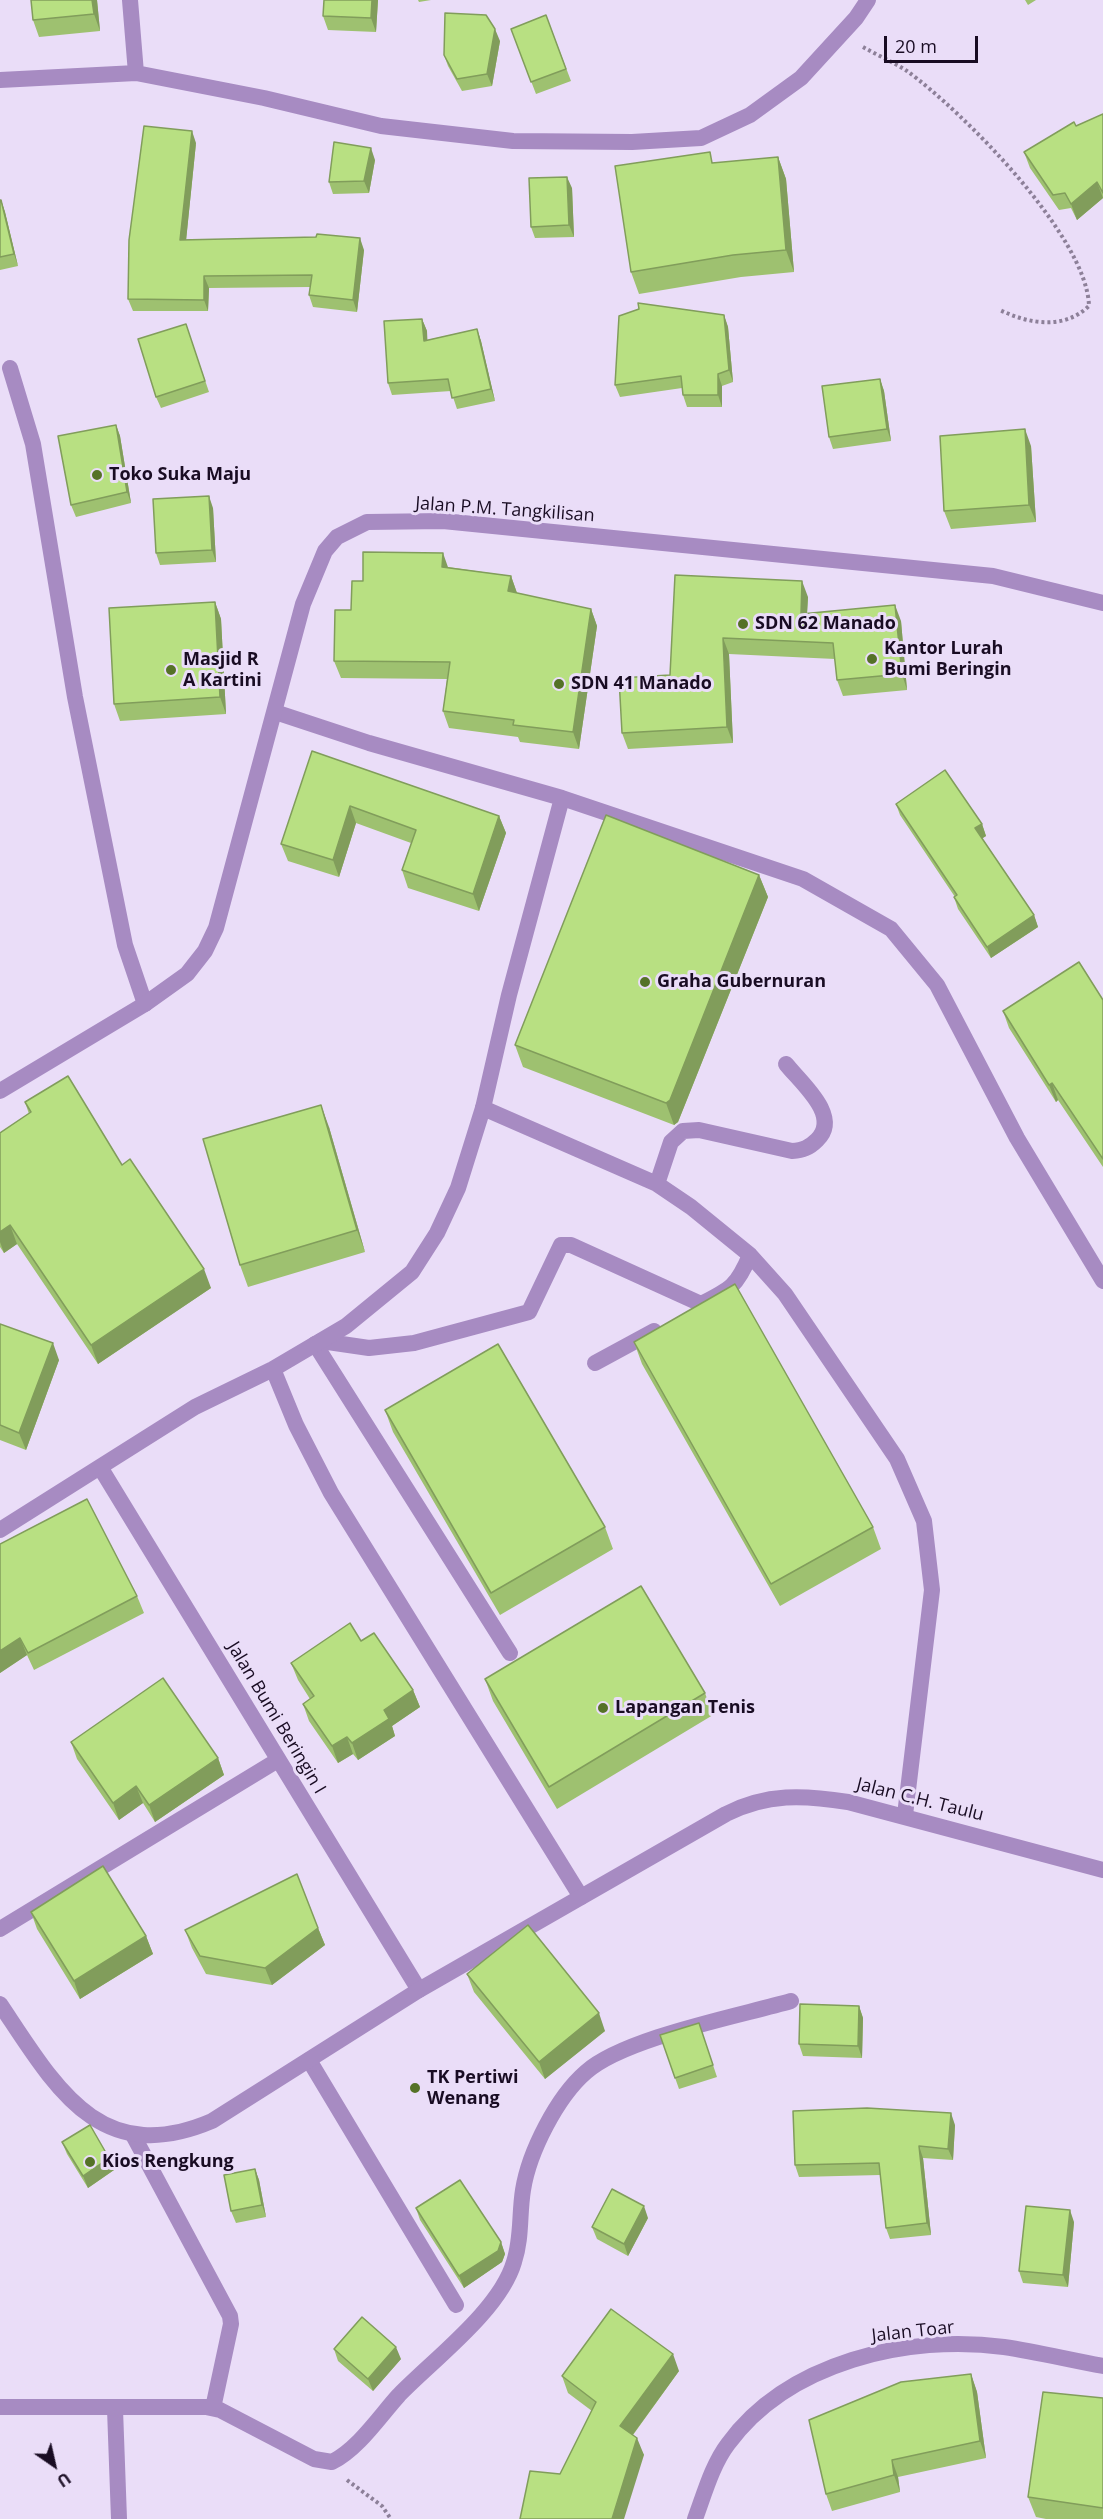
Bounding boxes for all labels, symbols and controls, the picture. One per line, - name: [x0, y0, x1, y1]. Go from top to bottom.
- scale bar: [887, 24, 982, 62]
- text: 20 m: [895, 34, 937, 58]
- place label: Toko Suka Maju: [109, 464, 251, 486]
- marker: Toko Suka Maju: [90, 468, 104, 482]
- street label: Jalan P.M. Tangkilisan: [415, 493, 595, 527]
- place label: SDN 62 Manado: [755, 613, 896, 635]
- marker: SDN 62 Manado: [736, 617, 750, 631]
- place label: Kantor Lurah Bumi Beringin: [884, 638, 1011, 680]
- place label: Masjid R A Kartini: [183, 649, 262, 692]
- marker: Kantor Lurah Bumi Beringin: [865, 652, 879, 666]
- marker: Masjid R A Kartini: [164, 663, 178, 677]
- place label: SDN 41 Manado: [571, 673, 712, 695]
- marker: SDN 41 Manado: [552, 677, 566, 691]
- place label: Graha Gubernuran: [657, 971, 826, 993]
- marker: Graha Gubernuran: [638, 975, 652, 989]
- street label: Jalan Bumi Beringin I: [222, 1638, 330, 1798]
- place label: Lapangan Tenis: [615, 1697, 755, 1719]
- marker: Lapangan Tenis: [596, 1701, 610, 1715]
- street label: Jalan C.H. Taulu: [854, 1774, 986, 1826]
- place label: TK Pertiwi Wenang: [427, 2067, 518, 2110]
- marker: TK Pertiwi Wenang: [408, 2081, 422, 2095]
- place label: Kios Rengkung: [102, 2151, 234, 2173]
- marker: Kios Rengkung: [83, 2155, 97, 2169]
- street label: Jalan Toar: [871, 2317, 955, 2347]
- north arrow: [24, 2435, 84, 2495]
- text: U: [53, 2467, 75, 2492]

